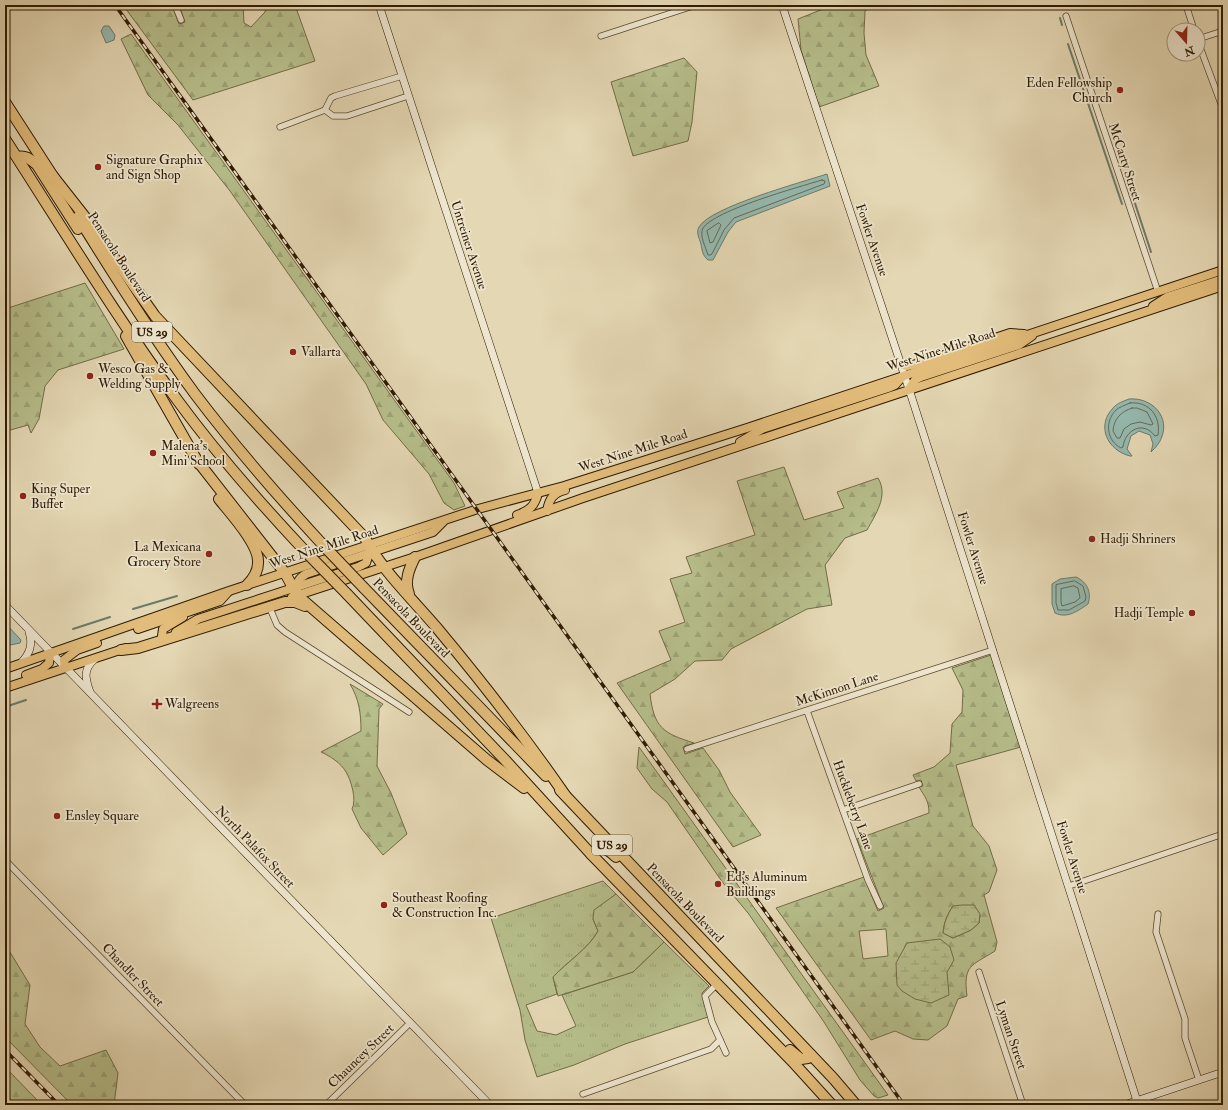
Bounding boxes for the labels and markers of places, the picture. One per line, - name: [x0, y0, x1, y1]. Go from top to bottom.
- place label: Eden Fellowship Church: [1026, 75, 1112, 106]
- marker: Eden Fellowship Church: [1115, 85, 1125, 95]
- place label: Signature Graphix and Sign Shop: [106, 152, 203, 184]
- marker: Signature Graphix and Sign Shop: [93, 162, 103, 172]
- place label: Vallarta: [301, 344, 342, 360]
- marker: Vallarta: [288, 347, 298, 357]
- place label: Wesco Gas & Welding Supply: [97, 361, 181, 393]
- marker: Wesco Gas & Welding Supply: [85, 371, 95, 381]
- place label: Malena's Mini School: [161, 438, 226, 469]
- marker: Malena's Mini School: [148, 448, 158, 458]
- place label: King Super Buffet: [31, 481, 90, 512]
- marker: King Super Buffet: [18, 491, 28, 501]
- place label: Hadji Shriners: [1100, 531, 1176, 547]
- marker: Hadji Shriners: [1087, 534, 1097, 544]
- place label: La Mexicana Grocery Store: [127, 539, 202, 571]
- marker: La Mexicana Grocery Store: [204, 549, 214, 559]
- place label: Hadji Temple: [1114, 605, 1185, 622]
- marker: Hadji Temple: [1187, 608, 1197, 618]
- place label: Walgreens: [164, 696, 220, 712]
- marker: Walgreens: [152, 699, 162, 709]
- place label: Ensley Square: [65, 808, 140, 825]
- marker: Ensley Square: [52, 811, 62, 821]
- place label: Ed's Aluminum Buildings: [726, 869, 807, 900]
- marker: Ed's Aluminum Buildings: [713, 879, 723, 889]
- place label: Southeast Roofing & Construction Inc.: [392, 890, 497, 921]
- marker: Southeast Roofing & Construction Inc.: [379, 900, 389, 910]

